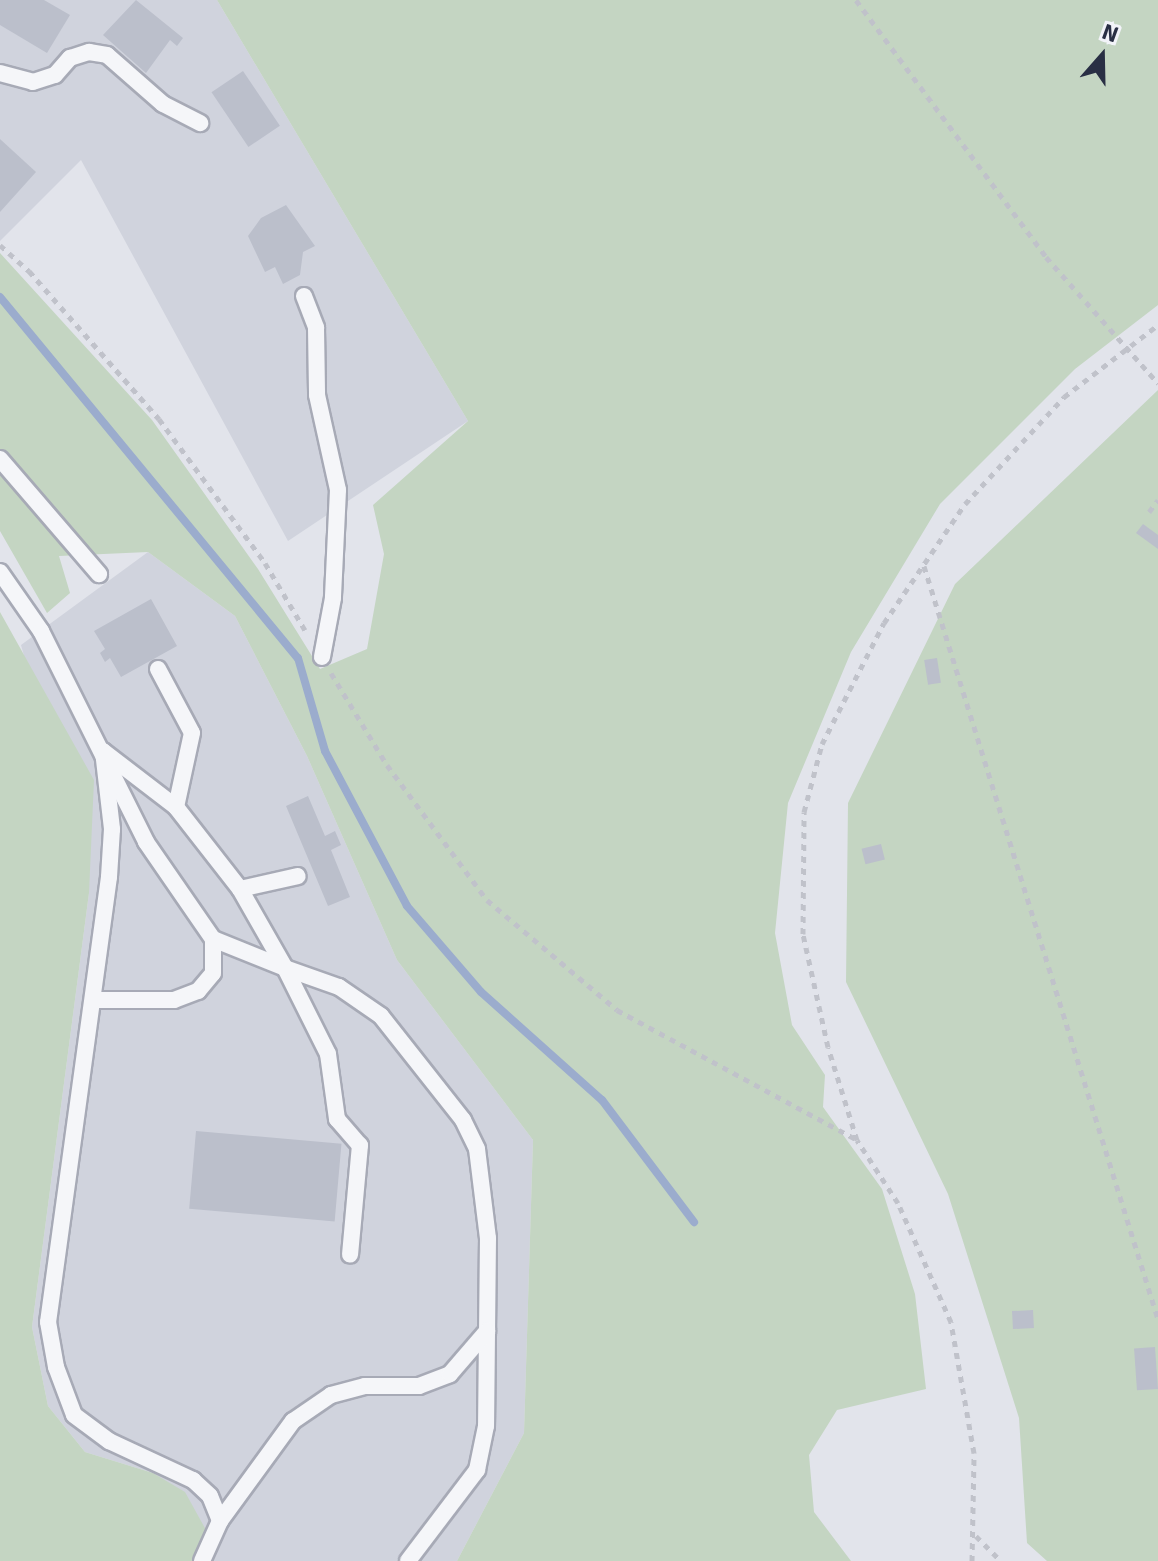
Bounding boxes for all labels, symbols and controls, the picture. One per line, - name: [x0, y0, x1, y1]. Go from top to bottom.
- north arrow: [1062, 16, 1142, 96]
- text: N: [1099, 18, 1122, 48]

